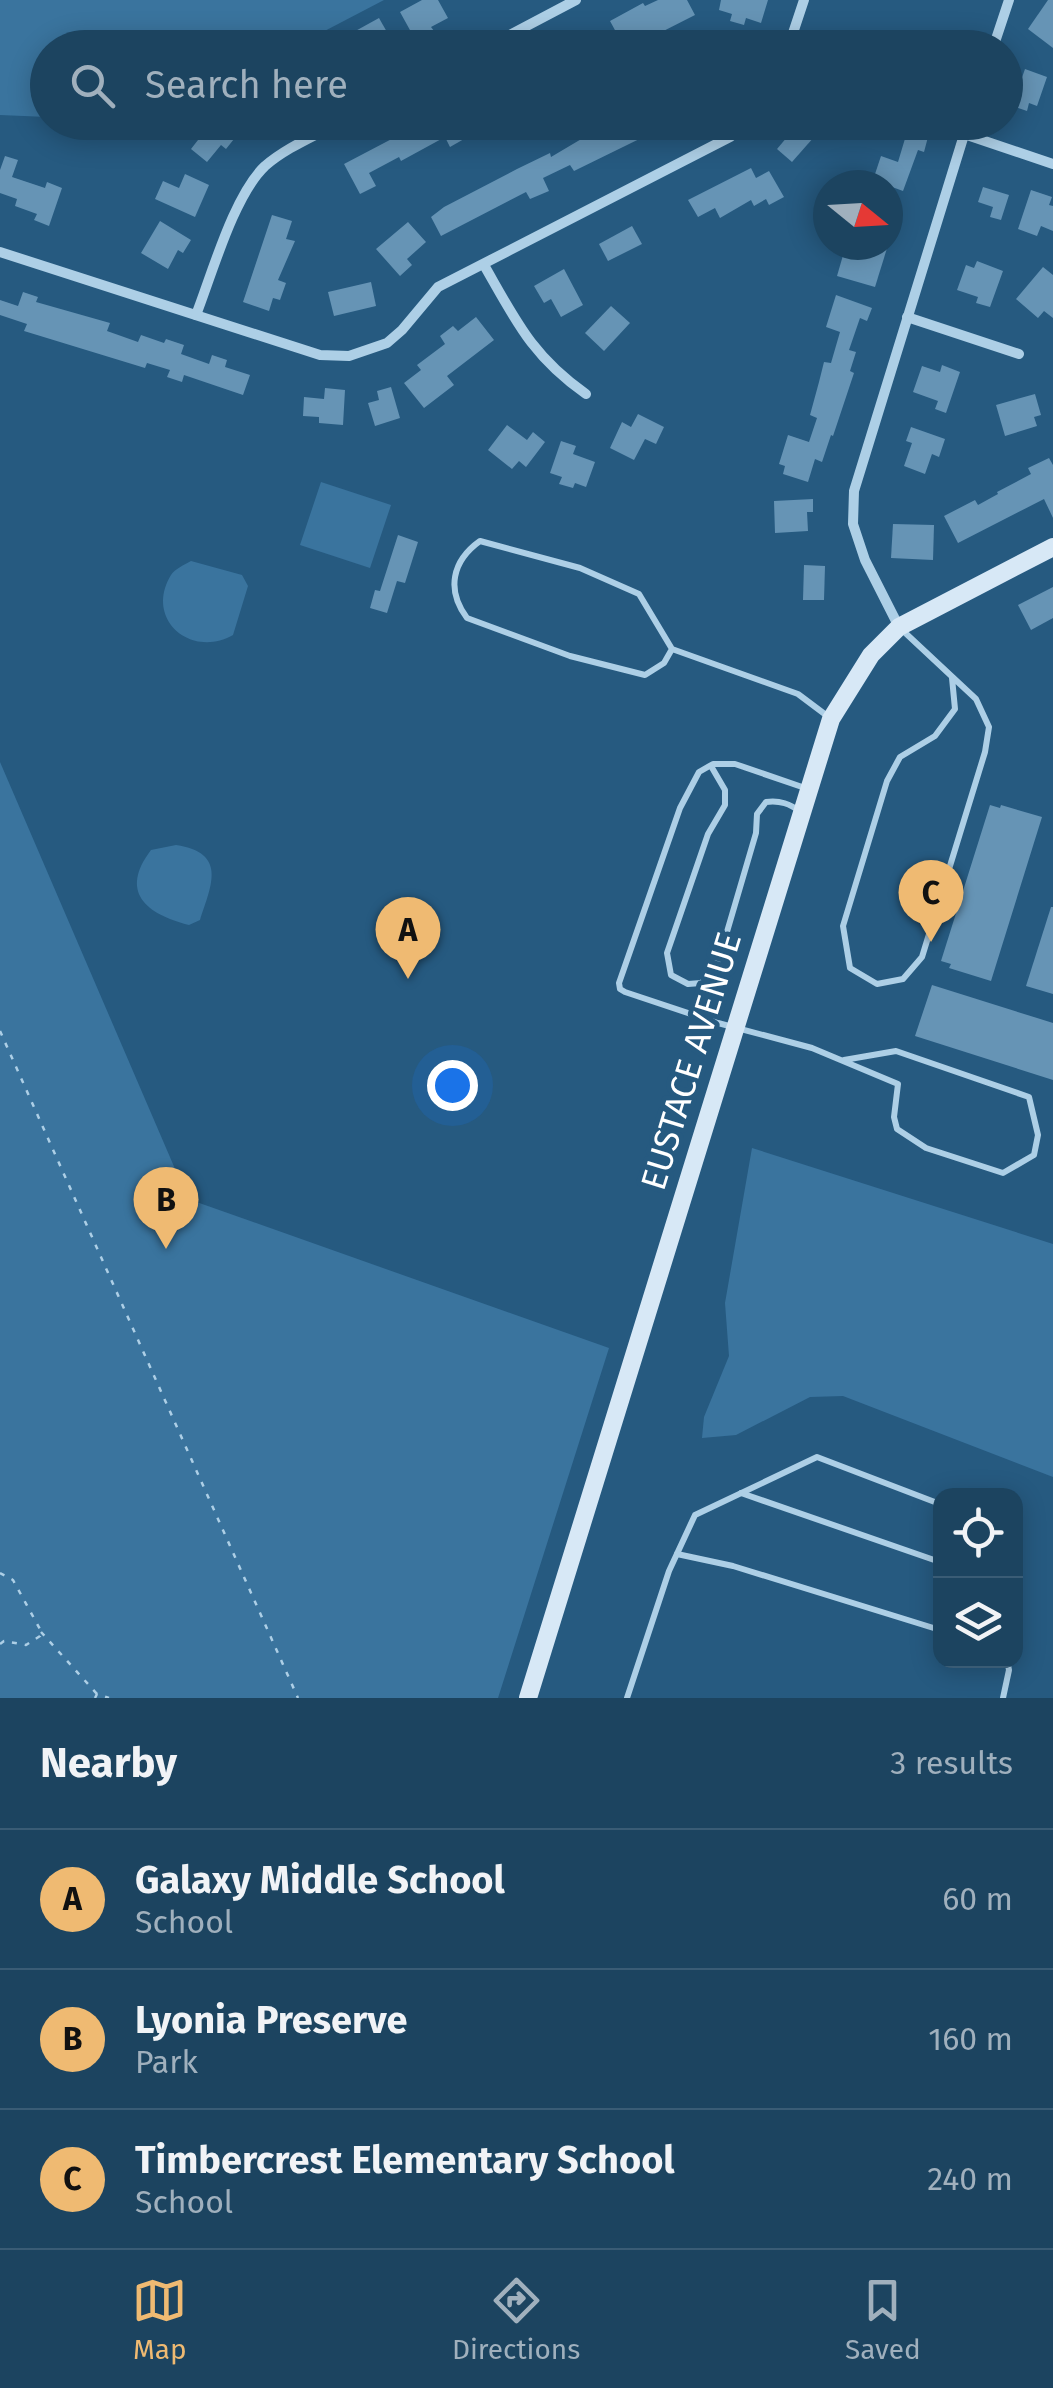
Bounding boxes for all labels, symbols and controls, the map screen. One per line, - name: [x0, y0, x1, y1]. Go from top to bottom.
- search box: [30, 30, 1023, 140]
- icon: search: [65, 58, 120, 113]
- text: Search here: [145, 62, 348, 108]
- north arrow: [813, 170, 903, 260]
- pin: C: [898, 860, 964, 942]
- pin: A: [376, 896, 440, 979]
- street label: EUSTACE AVENUE: [632, 927, 750, 1195]
- your location: [427, 1060, 478, 1111]
- pin: B: [134, 1166, 198, 1249]
- map controls: [933, 1488, 1023, 1668]
- button: locate: [933, 1488, 1023, 1578]
- button: layers: [933, 1578, 1023, 1668]
- text: Nearby: [40, 1738, 177, 1788]
- text: 3 results: [890, 1744, 1013, 1782]
- text: Galaxy Middle School: [135, 1857, 505, 1903]
- text: A: [63, 1880, 82, 1918]
- text: 60 m: [942, 1880, 1013, 1918]
- text: School: [135, 1903, 233, 1941]
- text: Lyonia Preserve: [135, 1997, 408, 2043]
- text: B: [63, 2020, 82, 2058]
- text: 160 m: [928, 2020, 1013, 2058]
- text: Park: [135, 2043, 198, 2081]
- text: Timbercrest Elementary School: [135, 2137, 675, 2183]
- text: C: [63, 2160, 82, 2198]
- text: 240 m: [927, 2160, 1013, 2198]
- text: School: [135, 2183, 233, 2221]
- tab: Map: [132, 2273, 187, 2366]
- tab: Directions: [452, 2273, 580, 2366]
- tab: Saved: [845, 2273, 921, 2366]

